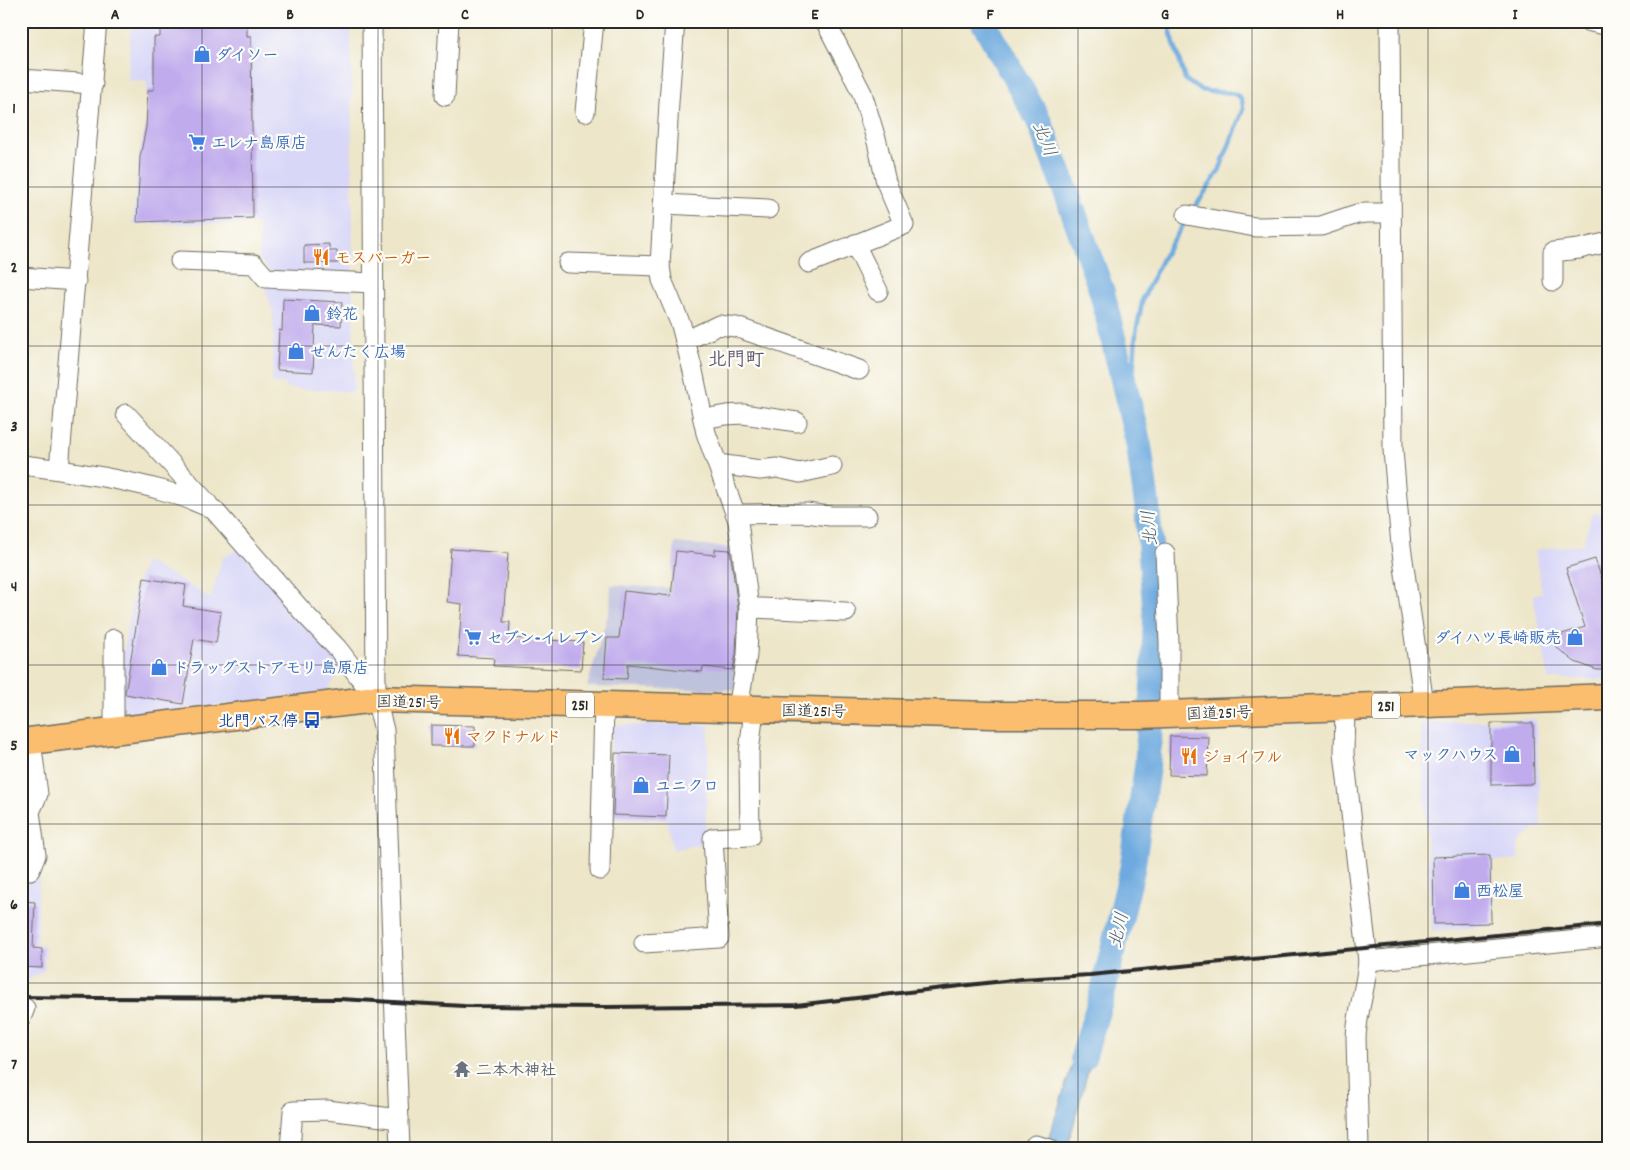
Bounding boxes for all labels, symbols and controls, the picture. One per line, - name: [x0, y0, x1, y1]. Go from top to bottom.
- text: A: [111, 4, 120, 27]
- text: B: [286, 4, 294, 27]
- text: C: [461, 4, 469, 27]
- text: D: [636, 4, 645, 27]
- text: E: [811, 4, 819, 27]
- text: F: [986, 4, 994, 27]
- text: G: [1161, 4, 1169, 27]
- text: H: [1336, 4, 1344, 27]
- text: I: [1513, 4, 1519, 27]
- shop icon: ダイソー: [192, 44, 212, 64]
- place label: ダイソー: [216, 45, 278, 68]
- text: 1: [12, 98, 16, 121]
- water label: 北川: [1024, 119, 1061, 161]
- supermarket icon: エレナ島原店: [187, 132, 207, 152]
- place label: エレナ島原店: [211, 133, 307, 156]
- restaurant icon: モスバーガー: [311, 247, 331, 267]
- place label: モスバーガー: [335, 248, 431, 271]
- text: 2: [11, 257, 18, 280]
- shop icon: 鈴花: [302, 303, 322, 323]
- place label: 鈴花: [326, 304, 358, 327]
- shop icon: せんたく広場: [286, 341, 306, 361]
- place label: せんたく広場: [310, 342, 406, 365]
- district label: 北門町: [707, 348, 765, 375]
- text: 3: [10, 416, 18, 439]
- water label: 北川: [1137, 509, 1166, 547]
- text: 4: [11, 576, 17, 599]
- supermarket icon: セブン-イレブン: [463, 627, 483, 647]
- shop icon: ダイハツ長崎販売: [1565, 627, 1585, 647]
- place label: セブン-イレブン: [487, 628, 604, 651]
- place label: ダイハツ長崎販売: [1435, 628, 1561, 651]
- shop icon: ドラッグストアモリ 島原店: [149, 657, 169, 677]
- place label: ドラッグストアモリ 島原店: [173, 658, 369, 681]
- street label: 国道251号: [376, 691, 442, 716]
- road number: 251: [566, 692, 594, 718]
- road number: 251: [1372, 694, 1400, 718]
- street label: 国道251号: [781, 700, 847, 725]
- street label: 国道251号: [1186, 702, 1252, 727]
- bus stop icon: 北門バス停: [302, 710, 322, 730]
- place label: 北門バス停: [218, 711, 298, 734]
- restaurant icon: マクドナルド: [442, 726, 462, 746]
- place label: マクドナルド: [466, 727, 561, 750]
- text: 5: [10, 735, 18, 758]
- shop icon: マックハウス: [1502, 744, 1522, 764]
- place label: マックハウス: [1403, 745, 1498, 768]
- restaurant icon: ジョイフル: [1179, 746, 1199, 766]
- place label: ジョイフル: [1203, 747, 1283, 770]
- shop icon: ユニクロ: [631, 775, 651, 795]
- place label: ユニクロ: [655, 776, 719, 799]
- shop icon: 西松屋: [1452, 880, 1472, 900]
- place label: 西松屋: [1476, 881, 1524, 904]
- text: 6: [10, 894, 18, 917]
- water label: 北川: [1104, 910, 1137, 951]
- text: 7: [11, 1054, 17, 1077]
- temple icon: 二本木神社: [452, 1059, 472, 1079]
- place label: 二本木神社: [476, 1060, 556, 1083]

